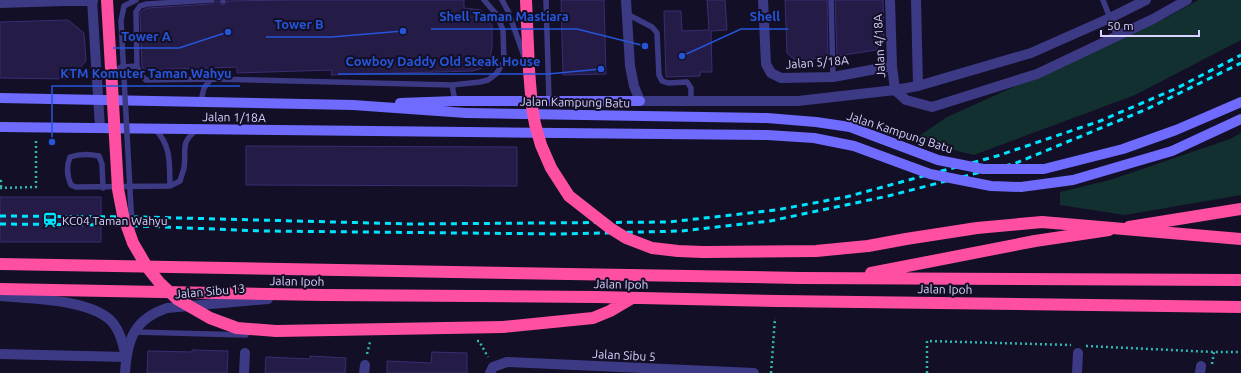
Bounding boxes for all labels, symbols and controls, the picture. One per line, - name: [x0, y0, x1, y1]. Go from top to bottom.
- callout: Shell Taman Mastiara: [431, 4, 577, 29]
- callout: Shell: [741, 4, 788, 29]
- text: Shell Taman Mastiara: [439, 9, 569, 23]
- text: Shell: [750, 9, 780, 23]
- callout: Tower B: [266, 12, 331, 37]
- scale bar: [1101, 12, 1199, 38]
- street label: Jalan 4/18A: [871, 14, 887, 78]
- text: Tower B: [274, 17, 324, 31]
- text: 50 m: [1107, 19, 1134, 32]
- callout: Tower A: [113, 23, 179, 48]
- text: Tower A: [121, 29, 172, 43]
- callout: Cowboy Daddy Old Steak House: [338, 49, 548, 74]
- street label: Jalan 5/18A: [785, 53, 849, 71]
- text: Cowboy Daddy Old Steak House: [346, 54, 540, 68]
- callout: KTM Komuter Taman Wahyu: [52, 61, 240, 86]
- text: KTM Komuter Taman Wahyu: [60, 66, 232, 80]
- street label: Jalan Kampung Batu: [520, 95, 630, 109]
- street label: Jalan Kampung Batu: [845, 109, 955, 155]
- street label: Jalan 1/18A: [202, 110, 266, 124]
- station icon: KC04 Taman Wahyu: [41, 211, 59, 229]
- place label: KC04 Taman Wahyu: [62, 214, 168, 227]
- street label: Jalan Ipoh: [269, 274, 325, 288]
- street label: Jalan Ipoh: [593, 277, 649, 291]
- street label: Jalan Sibu 13: [174, 281, 246, 301]
- street label: Jalan Ipoh: [917, 282, 973, 296]
- street label: Jalan Sibu 5: [592, 347, 656, 363]

